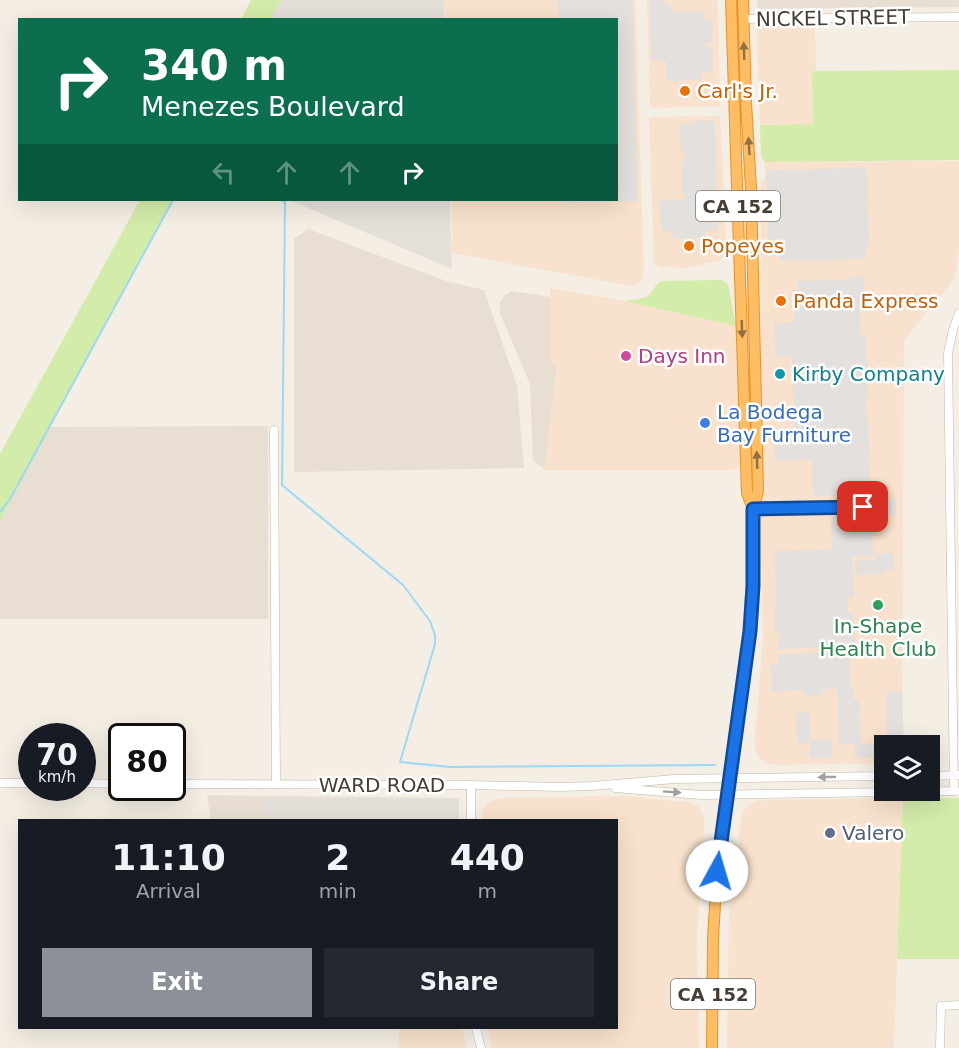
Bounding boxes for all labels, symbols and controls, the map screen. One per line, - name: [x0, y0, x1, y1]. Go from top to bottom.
- street label: NICKEL STREET: [756, 5, 911, 31]
- text: 340 m: [141, 41, 287, 90]
- one-way arrow: [740, 41, 749, 60]
- icon: right: [42, 42, 120, 120]
- place label: Carl's Jr.: [697, 79, 778, 103]
- marker: Carl's Jr.: [678, 84, 692, 98]
- text: Menezes Boulevard: [141, 91, 405, 122]
- one-way arrow: [744, 136, 753, 155]
- icon: left: [207, 156, 240, 189]
- icon: ahead: [270, 156, 303, 189]
- icon: ahead: [333, 156, 366, 189]
- icon: right: [396, 156, 429, 189]
- road number: CA 152: [696, 191, 780, 221]
- place label: Popeyes: [701, 234, 784, 258]
- marker: Popeyes: [682, 239, 696, 253]
- place label: Panda Express: [793, 289, 939, 313]
- marker: Panda Express: [774, 294, 788, 308]
- one-way arrow: [738, 320, 747, 339]
- place label: Days Inn: [638, 344, 726, 368]
- marker: Days Inn: [619, 349, 633, 363]
- place label: Kirby Company: [792, 362, 945, 386]
- marker: Kirby Company: [773, 367, 787, 381]
- place label: La Bodega Bay Furniture: [717, 400, 851, 447]
- marker: La Bodega Bay Furniture: [698, 416, 712, 430]
- one-way arrow: [752, 451, 762, 470]
- pin: [837, 481, 888, 532]
- icon: arrive: [846, 490, 879, 523]
- marker: In-Shape Health Club: [871, 598, 885, 612]
- place label: In-Shape Health Club: [820, 614, 936, 661]
- speed limit sign: 80: [108, 723, 186, 801]
- map controls: [874, 735, 940, 801]
- button: layers: [874, 735, 940, 801]
- text: 70: [36, 737, 78, 772]
- text: km/h: [38, 768, 76, 786]
- one-way arrow: [817, 772, 836, 782]
- street label: WARD ROAD: [319, 773, 445, 797]
- one-way arrow: [662, 788, 681, 797]
- place label: Valero: [842, 821, 904, 845]
- marker: Valero: [823, 826, 837, 840]
- text: 11:10: [111, 837, 226, 878]
- text: 2: [325, 837, 350, 878]
- text: 440: [450, 837, 525, 878]
- position arrow: [685, 839, 749, 903]
- text: Arrival: [136, 879, 201, 903]
- text: min: [319, 879, 357, 903]
- text: m: [478, 879, 497, 903]
- button: Exit: [42, 948, 312, 1017]
- button: Share: [324, 948, 594, 1017]
- road number: CA 152: [671, 979, 755, 1009]

